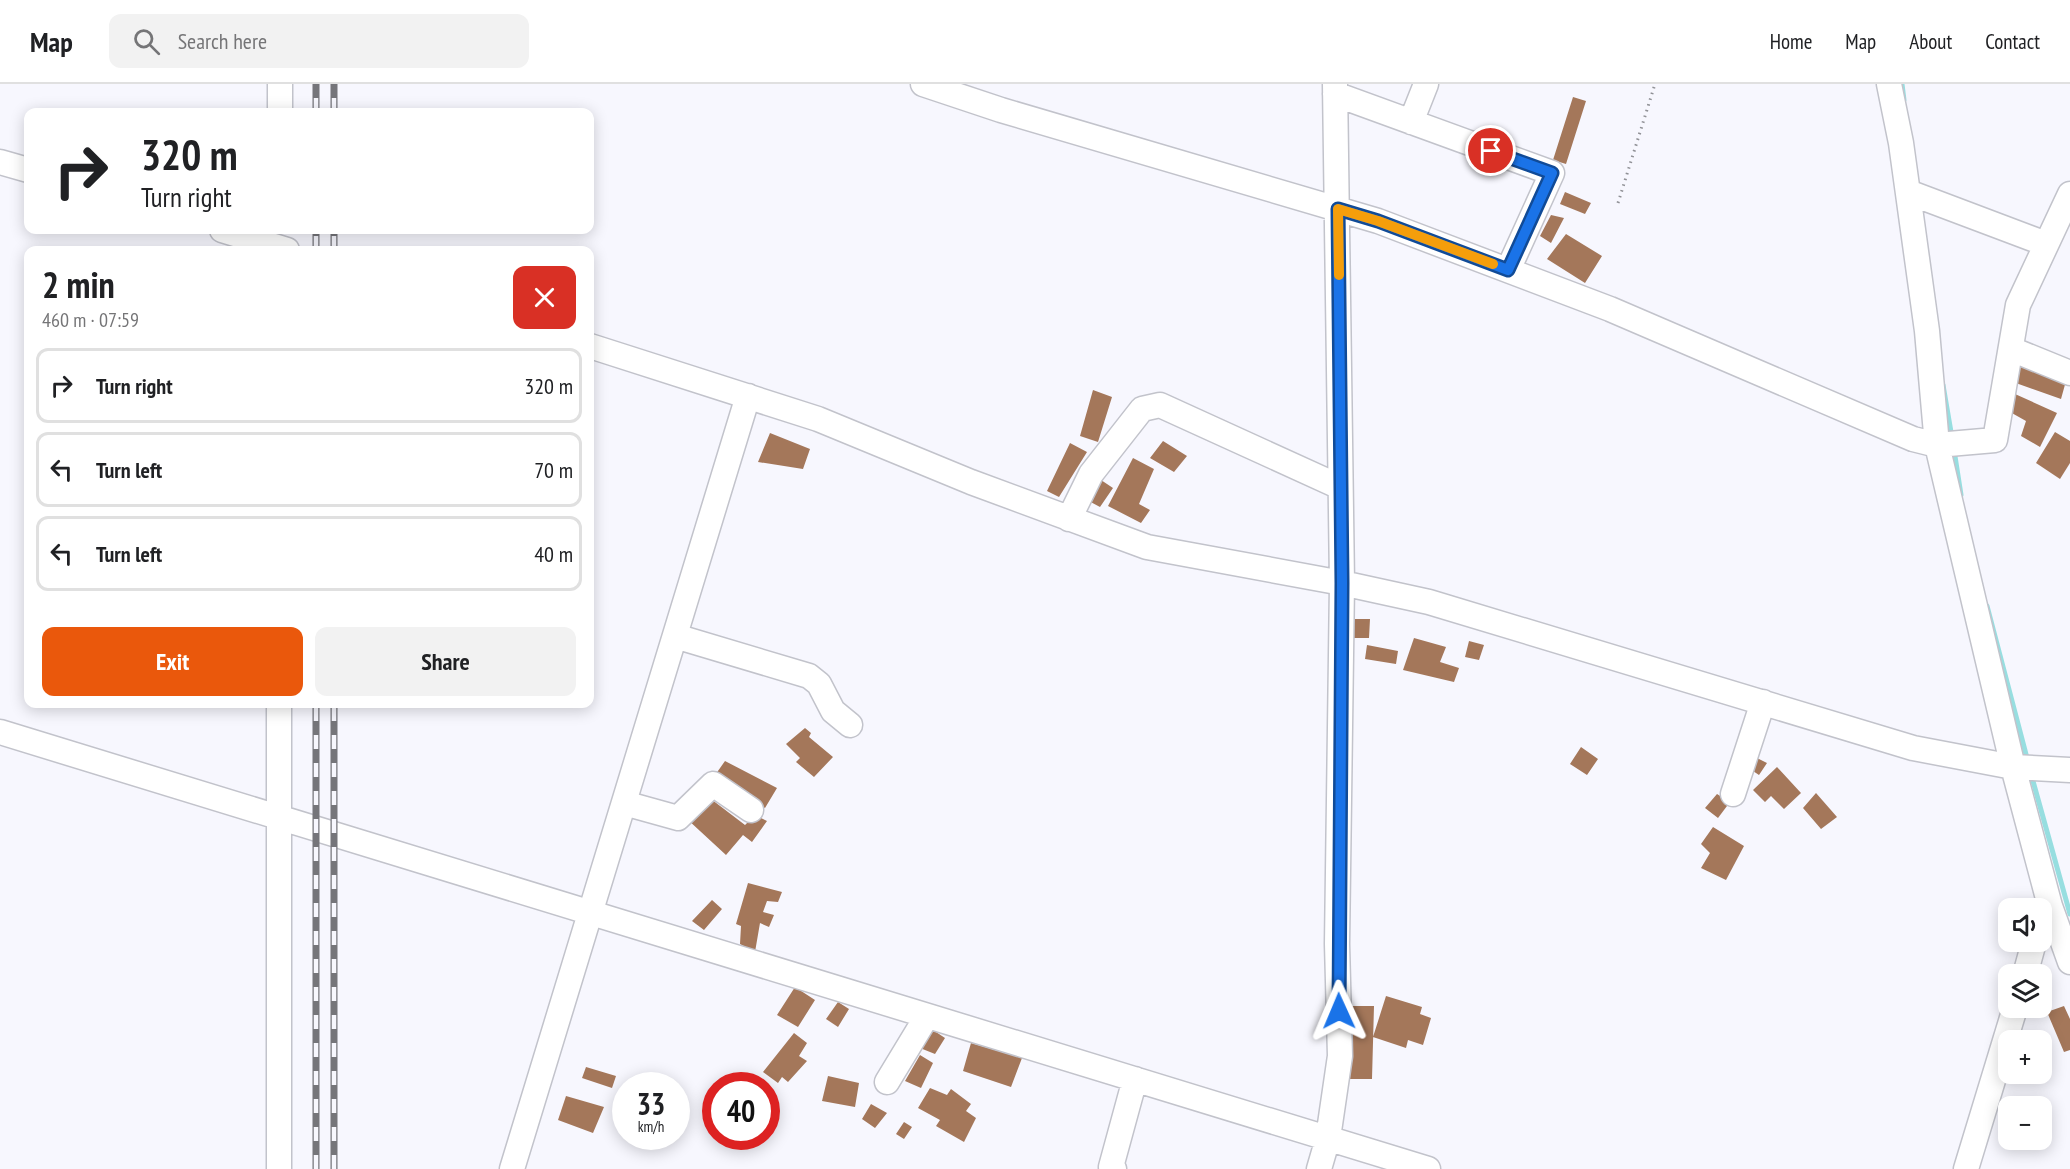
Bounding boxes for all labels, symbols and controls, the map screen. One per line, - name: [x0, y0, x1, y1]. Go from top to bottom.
- search box: [109, 14, 529, 68]
- text: Map: [30, 23, 73, 60]
- icon: search: [130, 25, 163, 58]
- text: Search here: [178, 27, 267, 55]
- text: Home: [1770, 28, 1812, 55]
- text: Map: [1845, 28, 1876, 55]
- text: About: [1909, 28, 1952, 55]
- text: Contact: [1985, 28, 2040, 55]
- pin: [1465, 125, 1516, 176]
- text: 320 m: [141, 127, 238, 182]
- icon: right: [42, 132, 120, 210]
- icon: arrive: [1474, 134, 1507, 167]
- text: Turn right: [141, 180, 232, 214]
- text: 2 min: [42, 261, 115, 308]
- button: close: [513, 266, 576, 329]
- text: 460 m · 07:59: [42, 307, 139, 333]
- icon: right: [45, 369, 78, 402]
- text: Turn right: [96, 372, 173, 400]
- text: 320 m: [524, 372, 573, 400]
- icon: left: [45, 453, 78, 486]
- text: Turn left: [96, 456, 162, 484]
- text: 70 m: [534, 456, 573, 484]
- icon: left: [45, 537, 78, 570]
- text: Turn left: [96, 540, 162, 568]
- text: 40 m: [534, 540, 573, 568]
- button: Exit: [42, 627, 303, 696]
- button: Share: [315, 627, 576, 696]
- map controls: [1998, 898, 2052, 1150]
- button: sound: [1998, 898, 2052, 952]
- button: layers: [1998, 964, 2052, 1018]
- position arrow: [1307, 979, 1371, 1043]
- button: +: [1998, 1030, 2052, 1084]
- speed limit sign: 40: [702, 1072, 780, 1150]
- text: 33: [637, 1084, 665, 1123]
- button: −: [1998, 1096, 2052, 1150]
- text: km/h: [638, 1117, 664, 1136]

